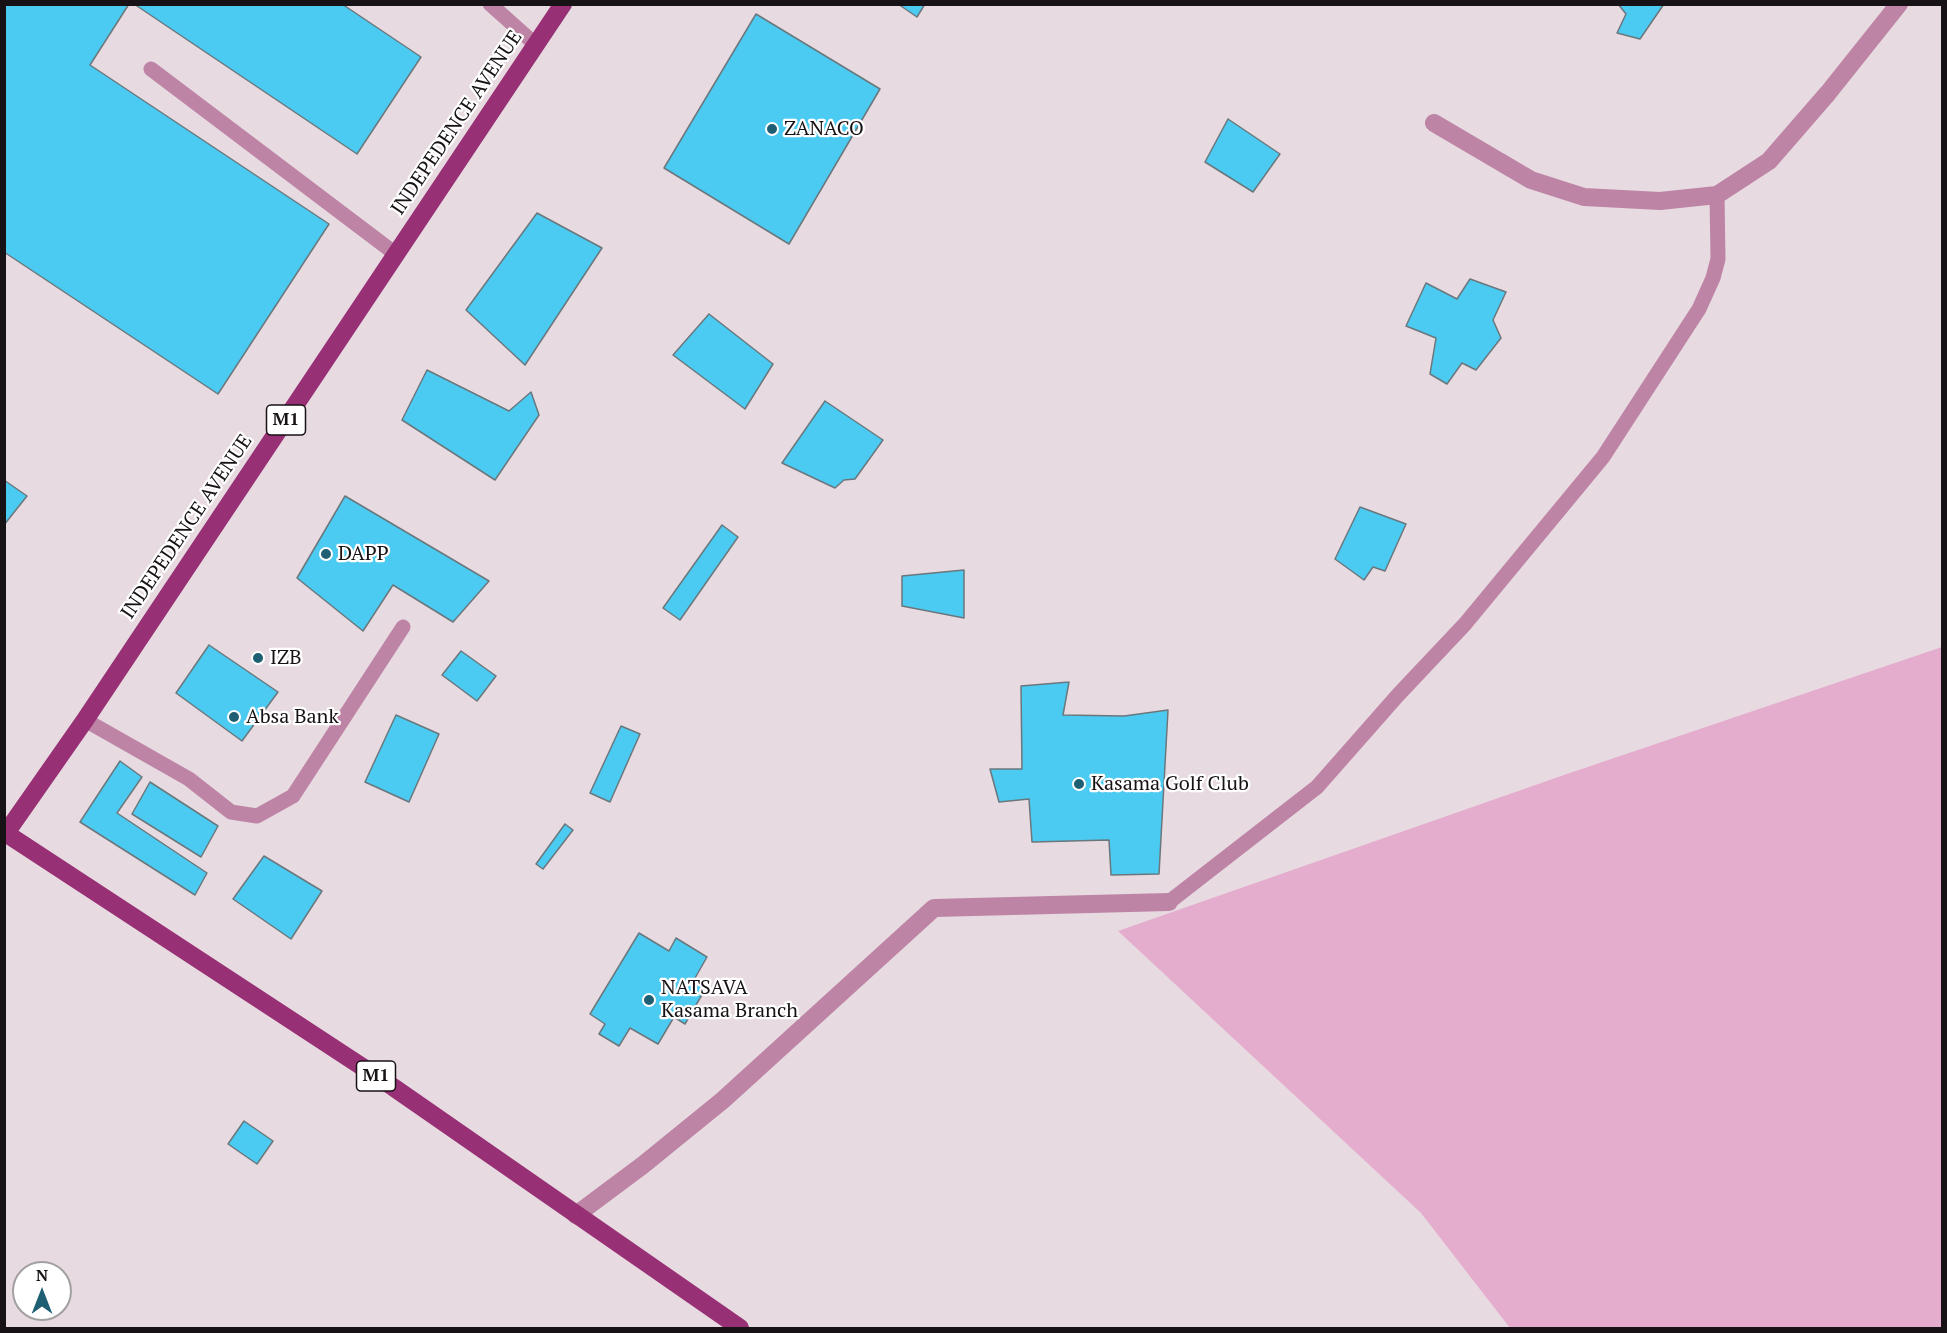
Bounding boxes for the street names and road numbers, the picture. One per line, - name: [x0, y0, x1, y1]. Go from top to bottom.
- street label: INDEPEDENCE AVENUE: [386, 26, 528, 220]
- road number: M1: [266, 405, 306, 435]
- street label: INDEPEDENCE AVENUE: [116, 430, 258, 624]
- road number: M1: [356, 1061, 395, 1091]

